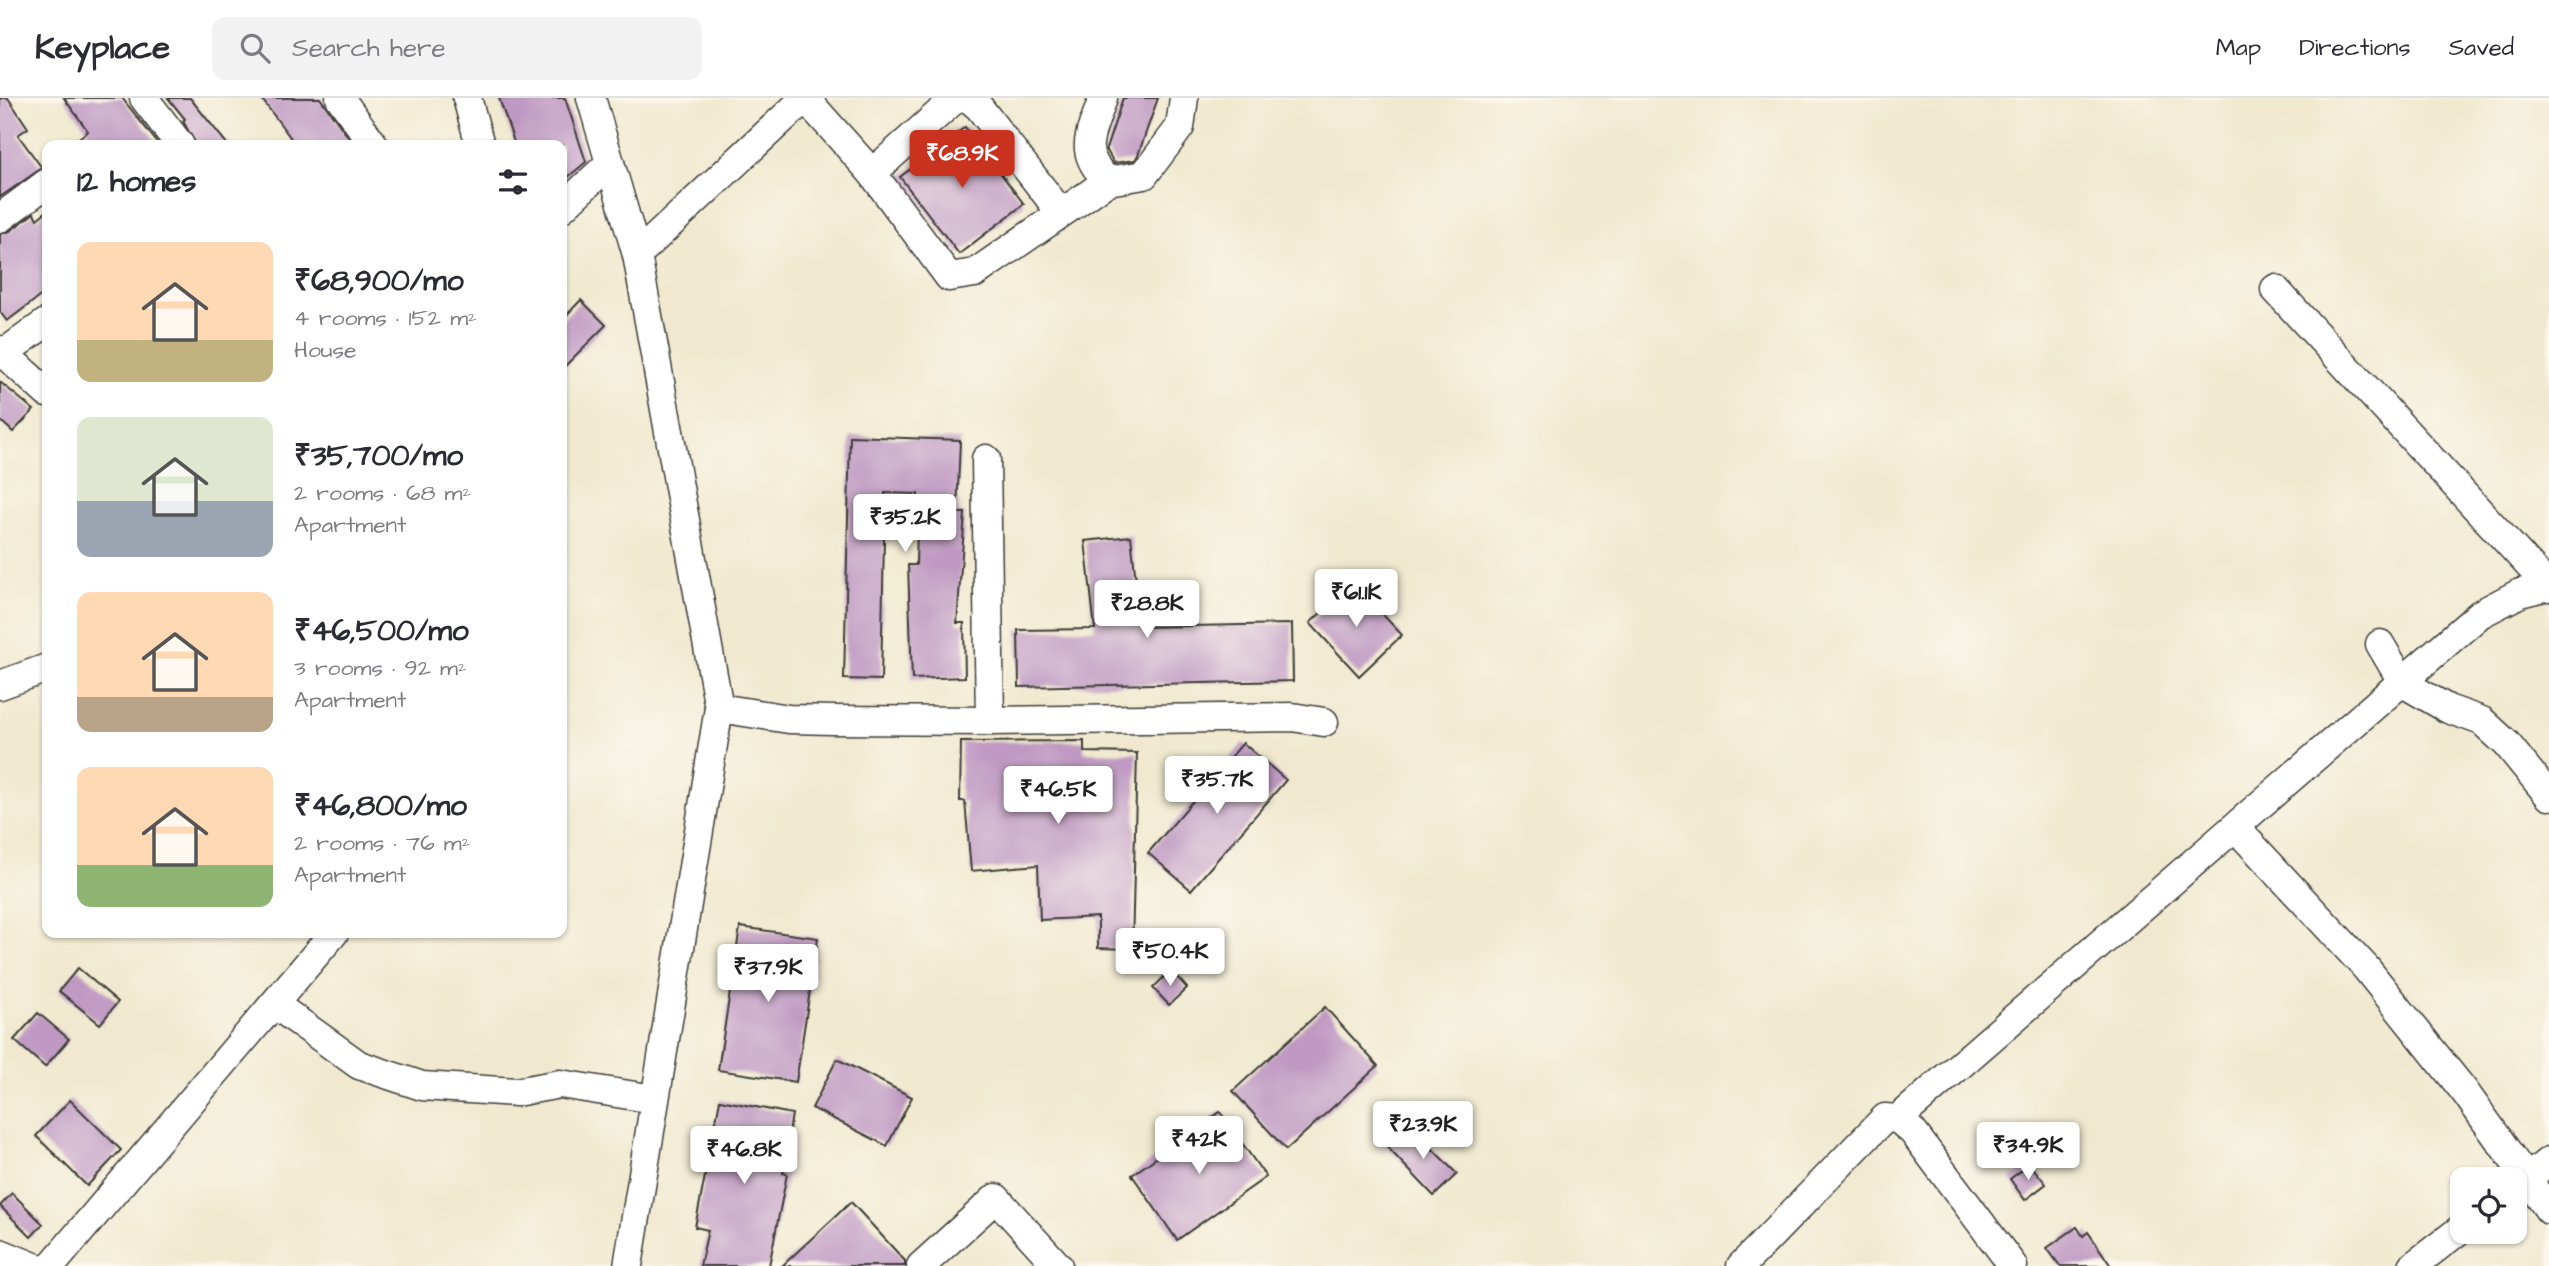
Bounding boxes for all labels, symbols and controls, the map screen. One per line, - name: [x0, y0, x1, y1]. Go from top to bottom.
- search box: [212, 17, 702, 80]
- text: Keyplace: [35, 25, 170, 71]
- icon: search: [236, 29, 274, 67]
- text: Search here: [292, 30, 445, 66]
- text: Map: [2216, 31, 2261, 65]
- text: Directions: [2299, 31, 2411, 65]
- text: Saved: [2449, 31, 2514, 65]
- pin: ₹68.9K: [905, 130, 1019, 190]
- text: ₹68.9K: [926, 137, 998, 169]
- text: 12 homes: [77, 161, 196, 203]
- icon: filters: [494, 163, 532, 201]
- text: ₹68,900/mo: [294, 260, 464, 302]
- icon: home: [133, 270, 217, 354]
- text: 4 rooms · 152 m²: [294, 302, 477, 334]
- text: House: [294, 334, 357, 366]
- text: ₹35,700/mo: [294, 435, 463, 477]
- icon: home: [133, 445, 217, 529]
- text: 2 rooms · 68 m²: [294, 477, 471, 509]
- pin: ₹35.2K: [848, 494, 962, 554]
- text: ₹35.2K: [869, 501, 941, 533]
- text: Apartment: [294, 509, 406, 541]
- pin: ₹61.1K: [1299, 570, 1413, 629]
- text: ₹61.1K: [1331, 576, 1381, 608]
- pin: ₹28.8K: [1090, 580, 1204, 640]
- text: ₹28.8K: [1110, 587, 1184, 619]
- text: ₹46,500/mo: [294, 610, 469, 652]
- icon: home: [133, 620, 217, 704]
- text: 3 rooms · 92 m²: [294, 652, 467, 684]
- text: Apartment: [294, 684, 406, 716]
- pin: ₹35.7K: [1160, 756, 1274, 816]
- text: ₹35.7K: [1181, 763, 1253, 795]
- pin: ₹46.5K: [1001, 766, 1115, 826]
- text: ₹46.5K: [1020, 773, 1096, 805]
- text: ₹46,800/mo: [294, 785, 467, 827]
- icon: home: [133, 795, 217, 879]
- text: 2 rooms · 76 m²: [294, 827, 470, 859]
- text: Apartment: [294, 859, 406, 891]
- pin: ₹50.4K: [1113, 928, 1227, 988]
- text: ₹50.4K: [1132, 935, 1208, 967]
- pin: ₹37.9K: [711, 944, 825, 1004]
- text: ₹37.9K: [733, 951, 803, 983]
- pin: ₹23.9K: [1366, 1102, 1480, 1161]
- text: ₹23.9K: [1389, 1108, 1457, 1140]
- pin: ₹42K: [1158, 1116, 1240, 1176]
- pin: ₹34.9K: [1971, 1122, 2085, 1182]
- text: ₹42K: [1171, 1123, 1227, 1155]
- pin: ₹46.8K: [687, 1126, 801, 1186]
- text: ₹34.9K: [1993, 1129, 2063, 1161]
- text: ₹46.8K: [706, 1133, 782, 1165]
- map controls: [2450, 1167, 2527, 1244]
- button: locate: [2450, 1167, 2527, 1244]

